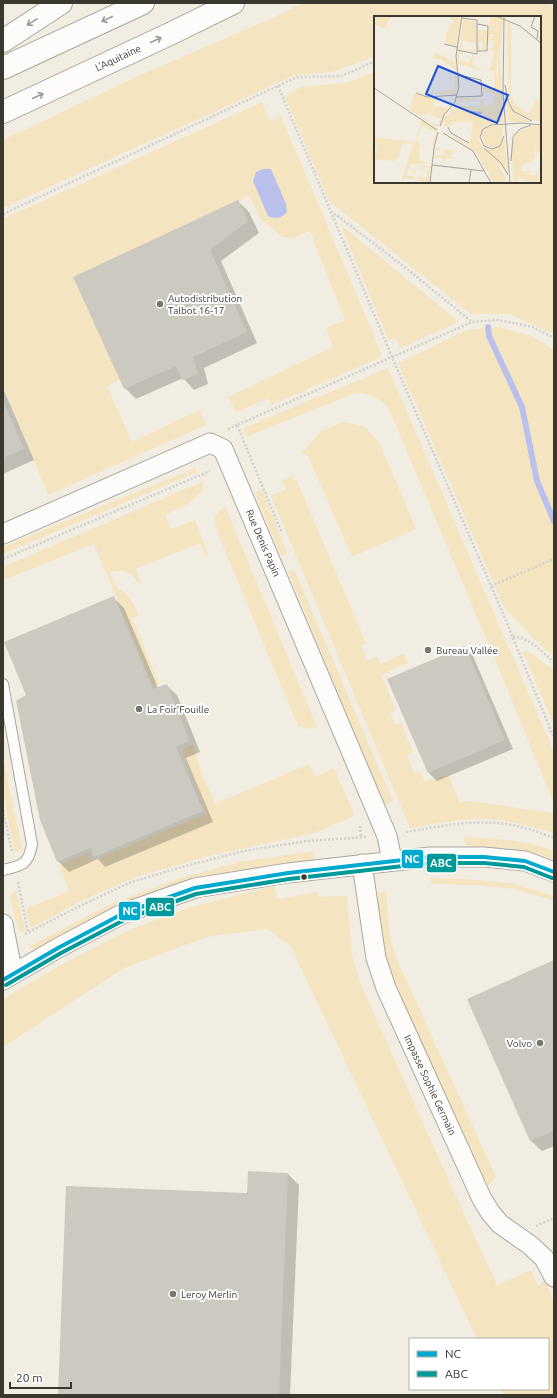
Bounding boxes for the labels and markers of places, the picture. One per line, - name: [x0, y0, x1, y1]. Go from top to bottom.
- place label: Autodistribution Talbot 16-17: [168, 293, 242, 316]
- marker: Autodistribution Talbot 16-17: [155, 299, 165, 309]
- marker: Bureau Vallée: [423, 645, 433, 655]
- place label: Bureau Vallée: [436, 645, 498, 656]
- marker: La Foir'Fouille: [134, 704, 144, 714]
- place label: La Foir'Fouille: [147, 704, 209, 715]
- unlabelled marker: [299, 872, 309, 882]
- place label: Volvo: [507, 1038, 532, 1049]
- marker: Volvo: [535, 1038, 545, 1048]
- marker: Leroy Merlin: [168, 1289, 178, 1299]
- place label: Leroy Merlin: [181, 1289, 237, 1300]

